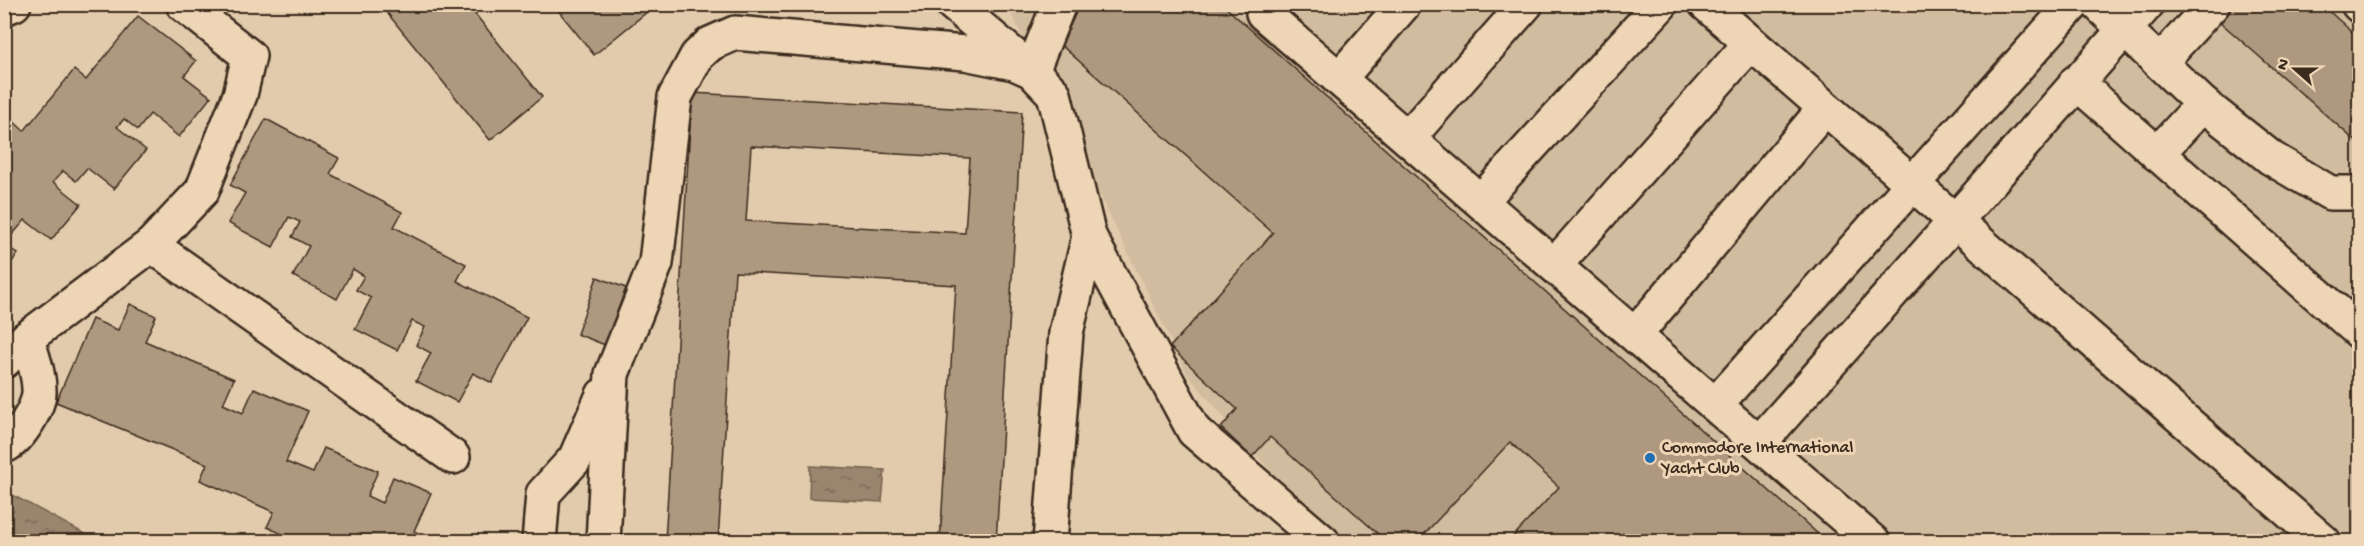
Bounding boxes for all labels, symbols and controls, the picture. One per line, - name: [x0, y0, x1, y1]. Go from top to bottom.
- north arrow: [2265, 39, 2325, 99]
- text: N: [2274, 56, 2295, 73]
- place label: Commodore International Yacht Club: [1660, 438, 1853, 480]
- marker: Commodore International Yacht Club: [1643, 451, 1657, 465]

